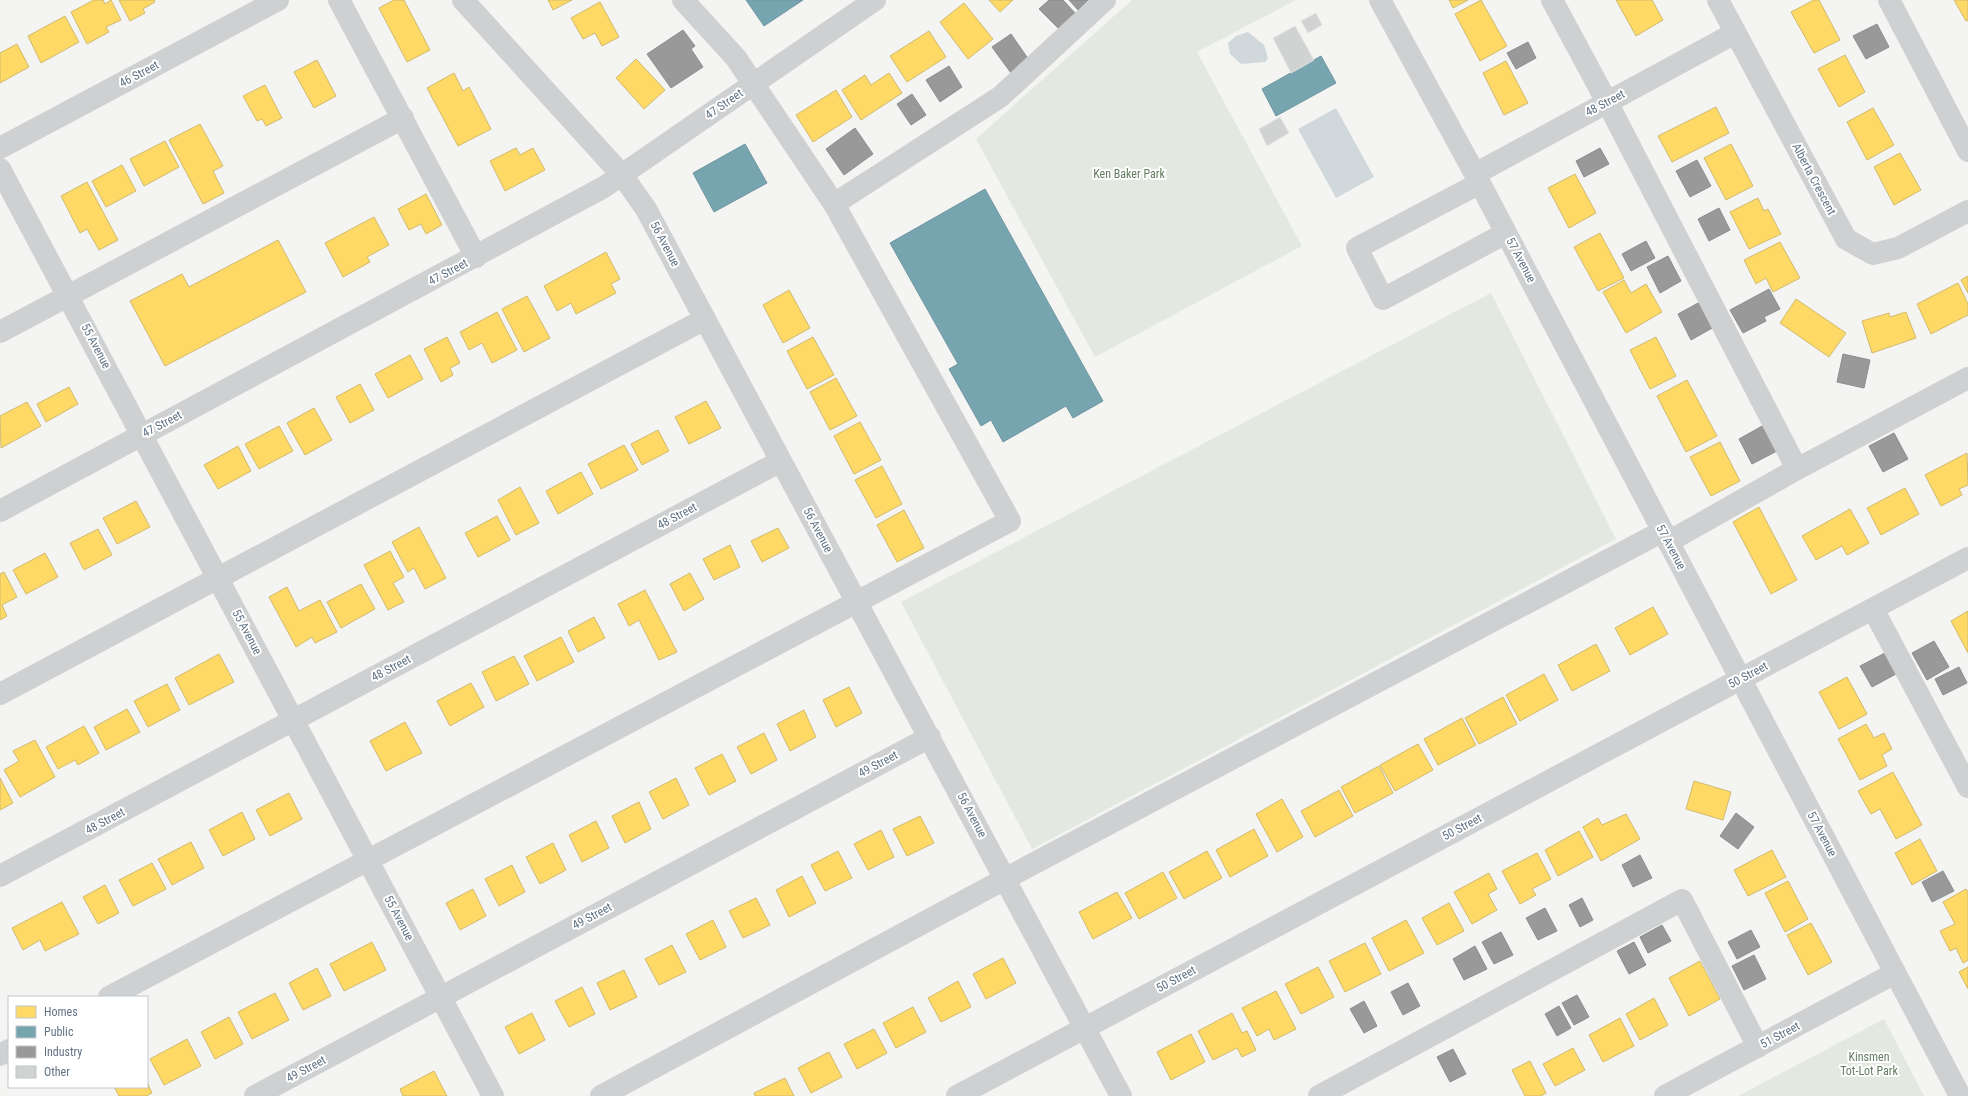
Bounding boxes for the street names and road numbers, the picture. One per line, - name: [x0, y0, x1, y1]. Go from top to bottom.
- street label: 46 Street: [117, 58, 162, 90]
- street label: 47 Street: [702, 86, 746, 122]
- street label: 48 Street: [1583, 87, 1628, 119]
- street label: Alberta Crescent: [1789, 141, 1839, 218]
- street label: 56 Avenue: [647, 219, 683, 269]
- street label: 57 Avenue: [1503, 235, 1539, 285]
- street label: 47 Street: [426, 256, 471, 288]
- street label: 55 Avenue: [78, 321, 114, 371]
- street label: 47 Street: [140, 408, 185, 440]
- street label: 48 Street: [655, 500, 700, 532]
- street label: 56 Avenue: [800, 505, 836, 555]
- street label: 57 Avenue: [1653, 522, 1689, 572]
- street label: 55 Avenue: [229, 607, 265, 657]
- street label: 48 Street: [369, 652, 414, 684]
- street label: 50 Street: [1726, 659, 1771, 691]
- street label: 49 Street: [856, 748, 901, 780]
- street label: 56 Avenue: [954, 790, 990, 840]
- street label: 48 Street: [83, 805, 128, 837]
- street label: 57 Avenue: [1804, 809, 1840, 859]
- street label: 50 Street: [1440, 811, 1485, 843]
- street label: 55 Avenue: [381, 893, 417, 943]
- street label: 49 Street: [570, 900, 615, 932]
- street label: 50 Street: [1154, 963, 1199, 995]
- street label: 51 Street: [1758, 1019, 1803, 1051]
- street label: 49 Street: [284, 1053, 329, 1085]

